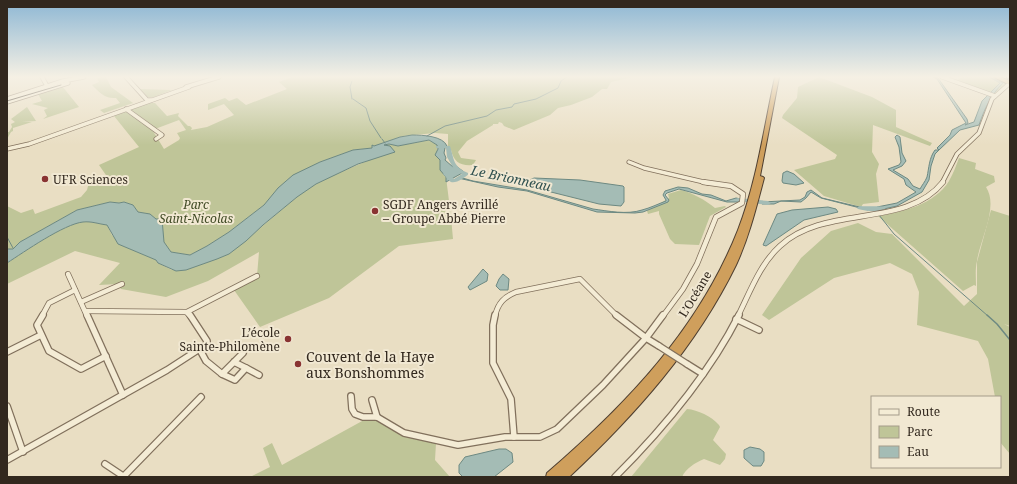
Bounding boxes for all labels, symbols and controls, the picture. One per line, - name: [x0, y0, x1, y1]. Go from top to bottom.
- water label: Le Brionneau: [468, 161, 553, 195]
- place label: UFR Sciences: [53, 171, 128, 188]
- marker: UFR Sciences: [40, 174, 50, 184]
- park label: Parc Saint-Nicolas: [159, 196, 234, 227]
- place label: SGDF Angers Avrillé – Groupe Abbé Pierre: [382, 196, 506, 227]
- marker: SGDF Angers Avrillé – Groupe Abbé Pierre: [370, 206, 380, 216]
- street label: L’Océane: [674, 268, 716, 320]
- place label: L’école Sainte-Philomène: [179, 324, 280, 355]
- marker: L’école Sainte-Philomène: [283, 334, 293, 344]
- place label: Couvent de la Haye aux Bonshommes: [306, 347, 434, 382]
- marker: Couvent de la Haye aux Bonshommes: [293, 359, 303, 369]
- legend: [871, 396, 1001, 468]
- text: Route: [907, 403, 940, 420]
- text: Parc: [907, 423, 933, 440]
- text: Eau: [907, 443, 929, 460]

